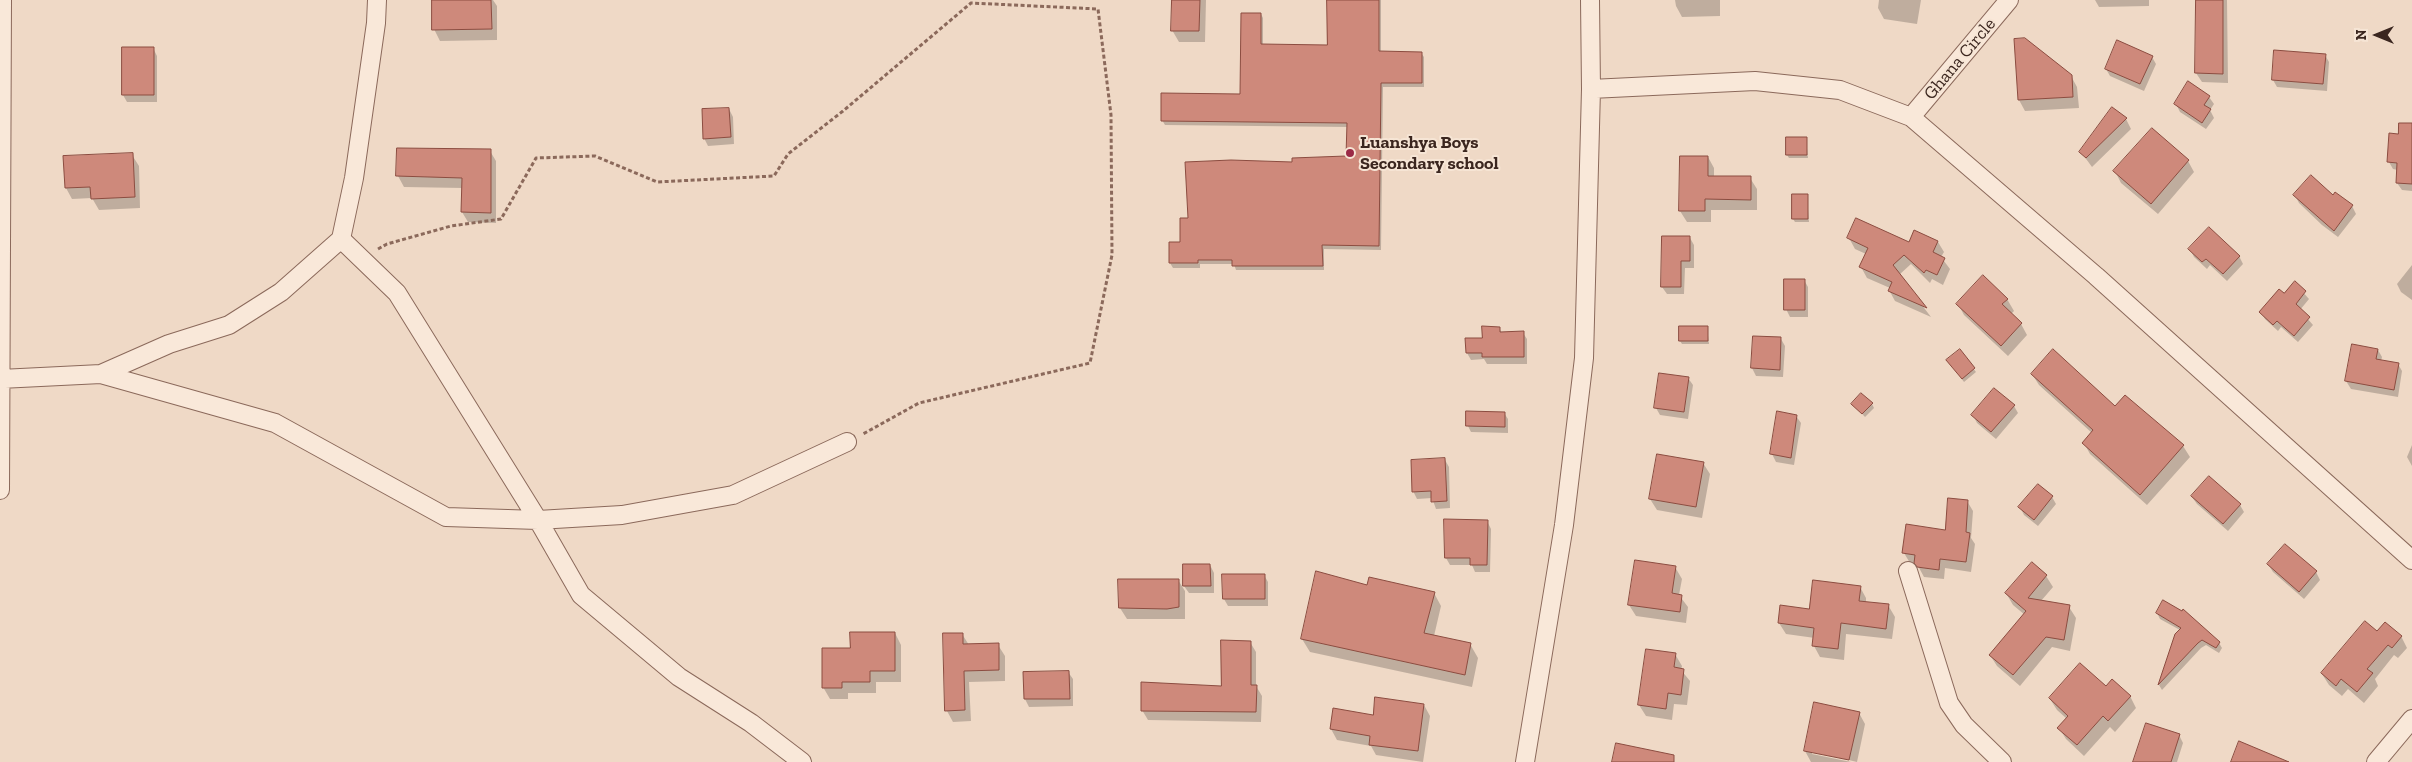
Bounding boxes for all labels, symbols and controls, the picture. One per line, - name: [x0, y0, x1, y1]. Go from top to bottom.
- north arrow: [2352, 10, 2402, 60]
- street label: Ghana Circle: [1920, 14, 2000, 104]
- text: N: [2353, 30, 2370, 40]
- place label: Luanshya Boys Secondary school: [1360, 132, 1499, 174]
- marker: Luanshya Boys Secondary school: [1344, 147, 1356, 159]

